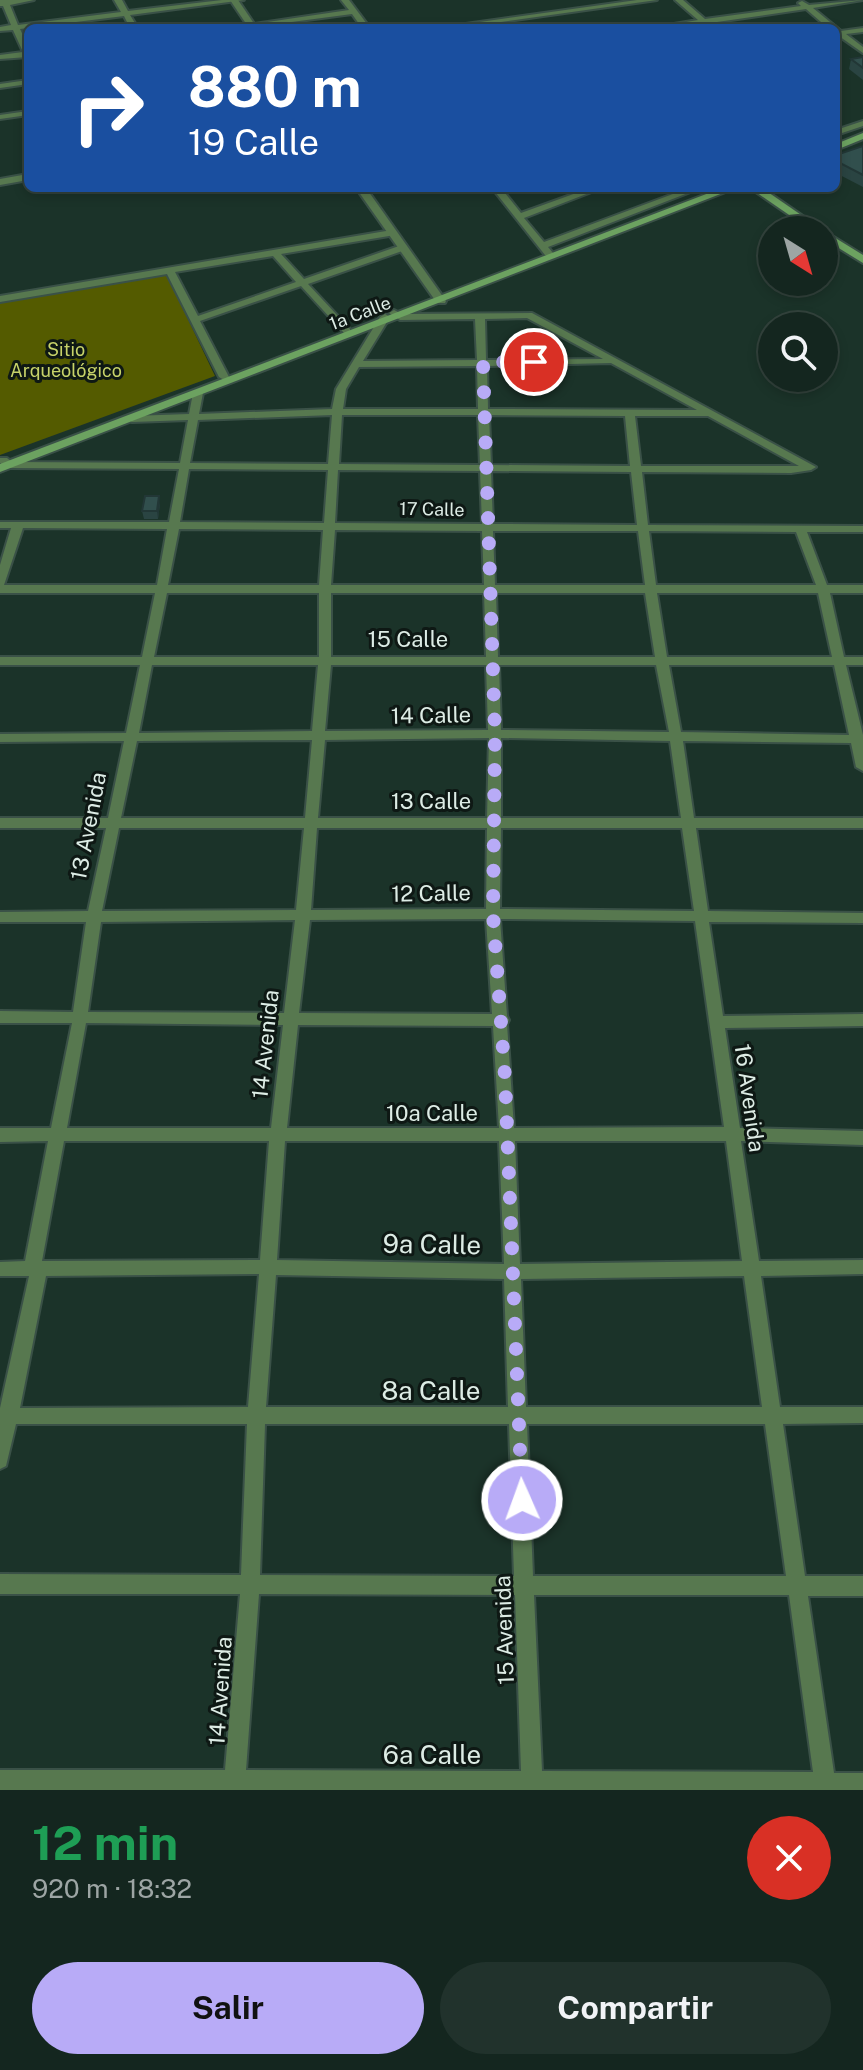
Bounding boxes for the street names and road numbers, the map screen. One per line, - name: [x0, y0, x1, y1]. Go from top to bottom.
- street label: 1a Calle: [326, 292, 394, 334]
- street label: 17 Calle: [399, 498, 465, 520]
- street label: 15 Calle: [368, 626, 448, 652]
- street label: 14 Calle: [391, 701, 471, 729]
- street label: 13 Avenida: [65, 770, 111, 882]
- street label: 13 Calle: [391, 788, 471, 814]
- street label: 12 Calle: [391, 879, 471, 907]
- street label: 14 Avenida: [246, 988, 284, 1100]
- street label: 16 Avenida: [730, 1042, 770, 1154]
- street label: 10a Calle: [386, 1100, 478, 1126]
- street label: 9a Calle: [382, 1228, 482, 1260]
- street label: 8a Calle: [381, 1375, 481, 1406]
- street label: 15 Avenida: [489, 1575, 519, 1685]
- street label: 14 Avenida: [203, 1636, 237, 1746]
- street label: 6a Calle: [383, 1739, 481, 1770]

